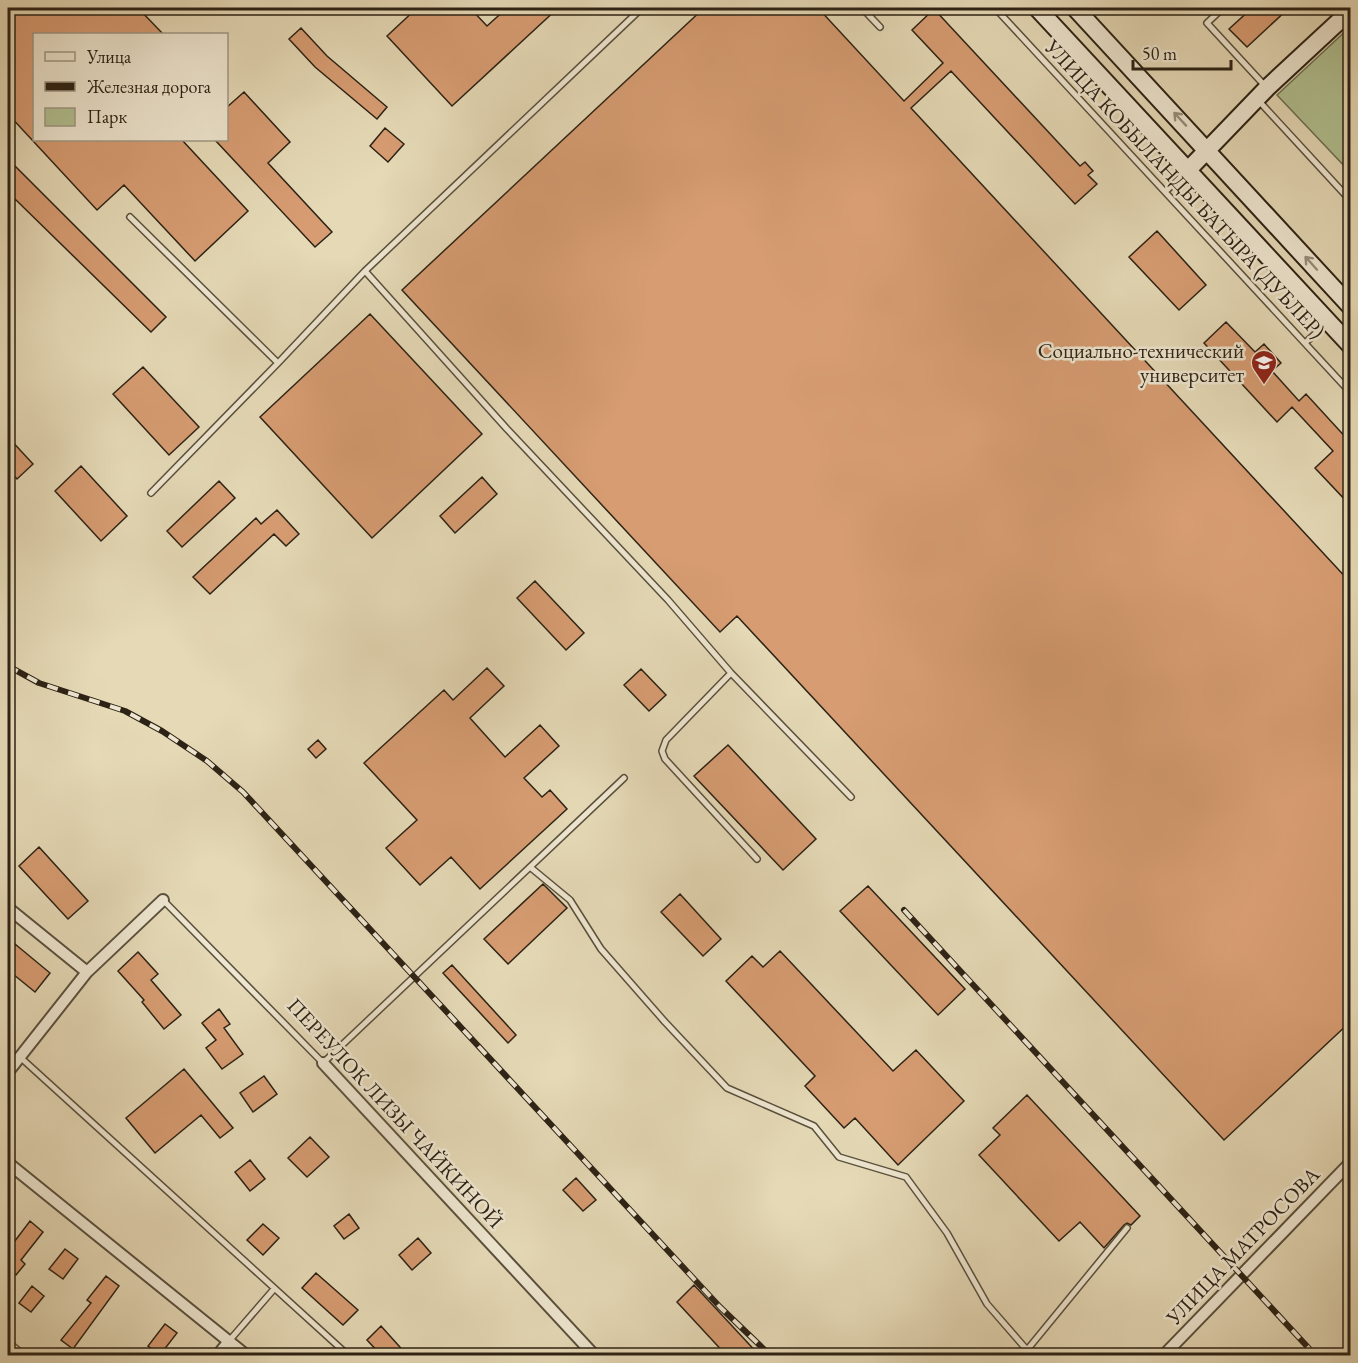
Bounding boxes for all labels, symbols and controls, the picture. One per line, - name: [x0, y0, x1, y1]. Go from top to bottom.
- legend: [33, 33, 228, 141]
- street label: УЛИЦА КОБЫЛАНДЫ БАТЫРА (ДУБЛЕР): [1039, 33, 1331, 344]
- scale bar: [1133, 33, 1230, 71]
- text: 50 m: [1142, 42, 1177, 65]
- text: Улица: [86, 45, 132, 68]
- text: Железная дорога: [86, 75, 212, 98]
- text: Парк: [87, 105, 127, 128]
- one-way arrow: [1172, 112, 1187, 127]
- one-way arrow: [1304, 256, 1318, 271]
- place label: Социально-технический университет: [1038, 337, 1244, 388]
- school or university icon: Социально-технический университет: [1249, 348, 1279, 386]
- street label: ПЕРЕУЛОК ЛИЗЫ ЧАЙКИНОЙ: [281, 992, 509, 1233]
- street label: УЛИЦА МАТРОСОВА: [1159, 1161, 1326, 1331]

